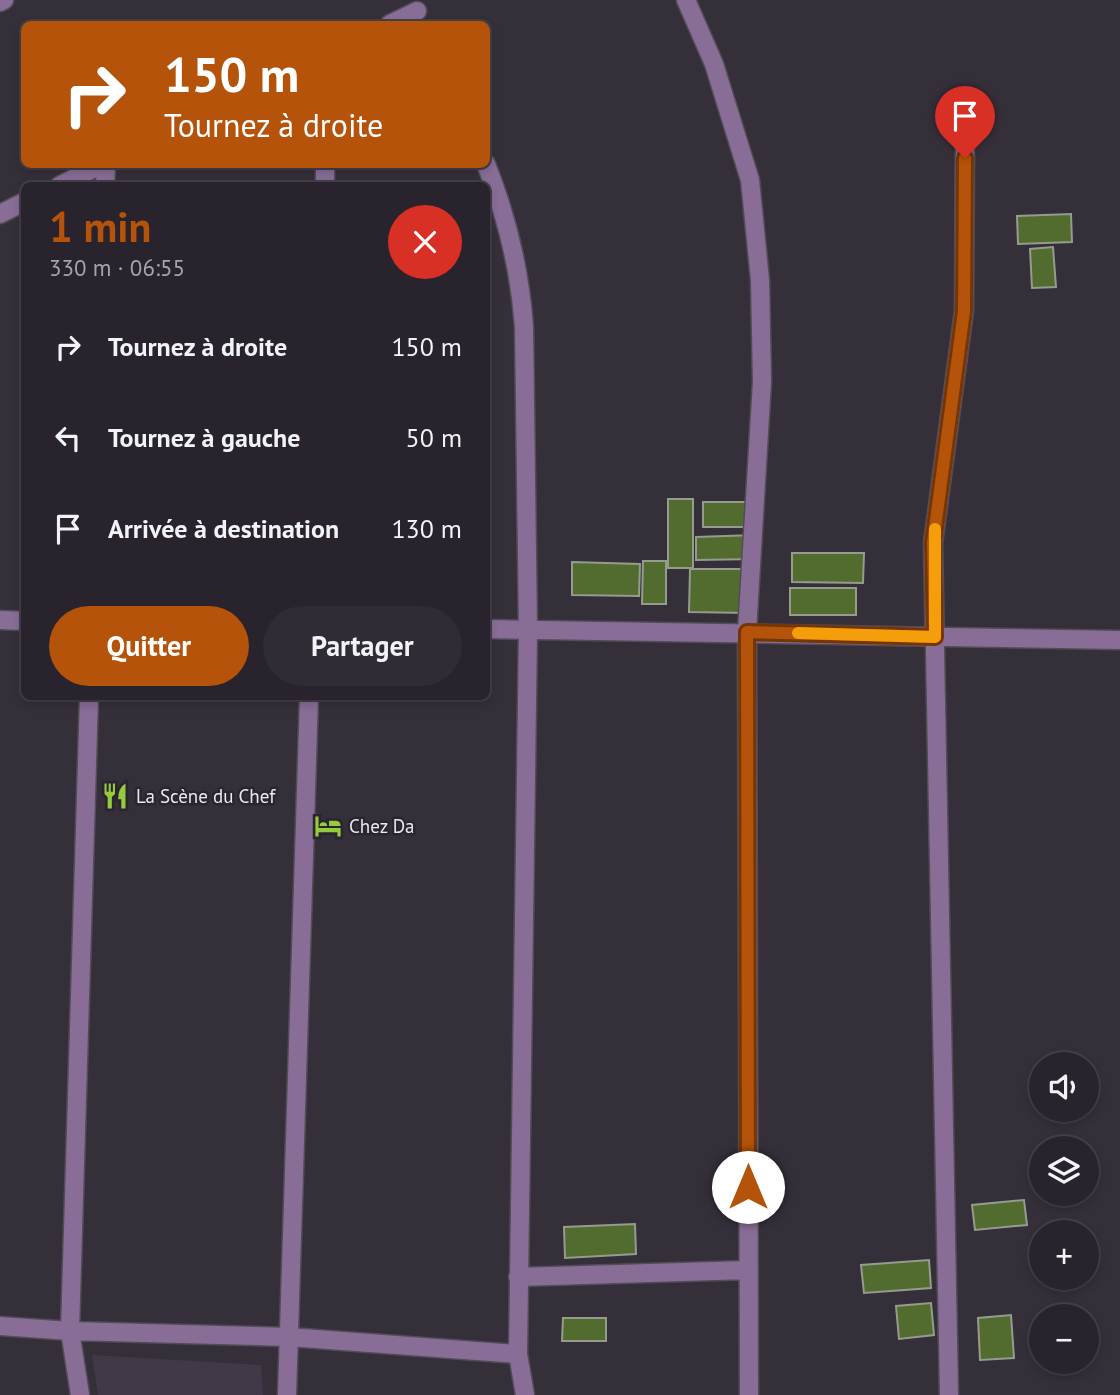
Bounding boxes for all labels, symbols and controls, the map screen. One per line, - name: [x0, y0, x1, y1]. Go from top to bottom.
- text: 150 m: [164, 42, 299, 106]
- icon: right: [49, 49, 140, 140]
- pin: [935, 86, 995, 158]
- icon: arrive: [946, 97, 984, 135]
- text: Tournez à droite: [164, 104, 383, 146]
- text: 1 min: [49, 199, 151, 254]
- button: close: [388, 205, 462, 279]
- text: 330 m · 06:55: [49, 253, 185, 282]
- icon: right: [49, 328, 87, 366]
- text: Tournez à droite: [108, 330, 287, 363]
- text: 150 m: [391, 330, 462, 363]
- icon: left: [49, 419, 87, 457]
- text: Tournez à gauche: [108, 421, 300, 454]
- text: 50 m: [406, 421, 462, 454]
- icon: arrive: [49, 510, 87, 548]
- text: Arrivée à destination: [108, 512, 339, 545]
- text: 130 m: [391, 512, 462, 545]
- button: Quitter: [49, 606, 249, 686]
- button: Partager: [263, 606, 462, 686]
- restaurant icon: La Scène du Chef: [100, 781, 130, 811]
- place label: La Scène du Chef: [136, 784, 276, 808]
- hotel icon: Chez Da: [313, 811, 343, 841]
- place label: Chez Da: [349, 814, 415, 838]
- map controls: [1029, 1052, 1099, 1374]
- button: sound: [1029, 1052, 1099, 1122]
- button: layers: [1029, 1136, 1099, 1206]
- position arrow: [711, 1150, 785, 1224]
- button: +: [1029, 1220, 1099, 1290]
- button: −: [1029, 1304, 1099, 1374]

